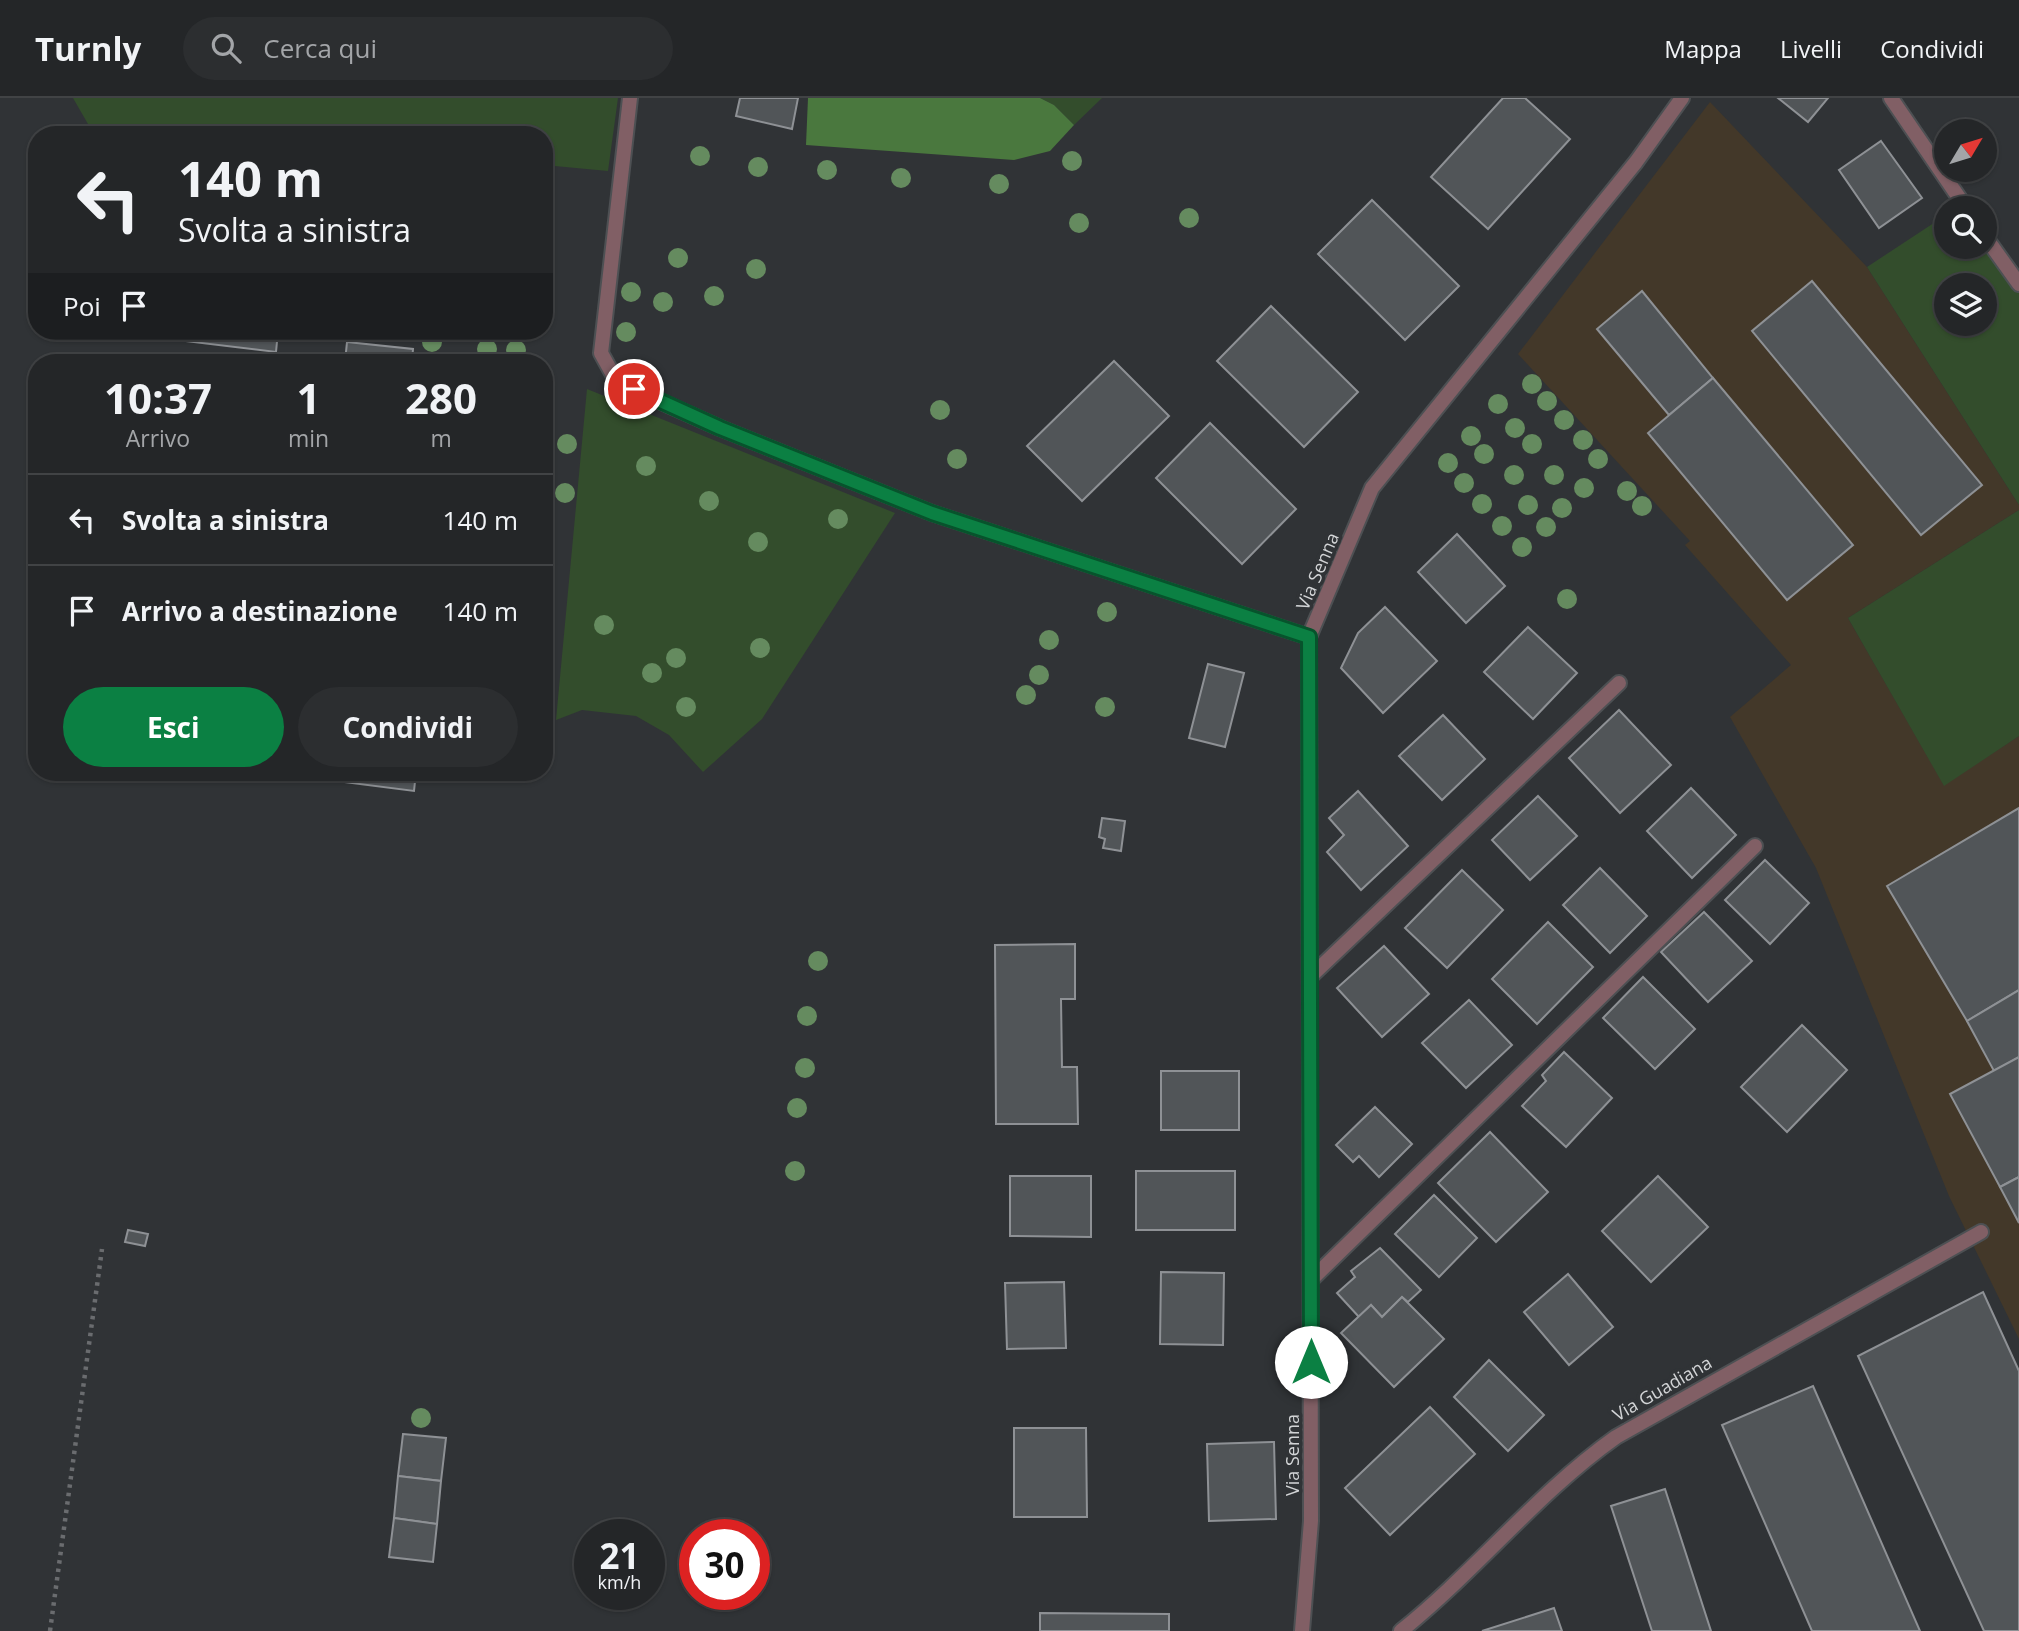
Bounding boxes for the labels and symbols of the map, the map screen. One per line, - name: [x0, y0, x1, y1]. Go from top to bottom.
- north arrow: [1934, 119, 1997, 182]
- pin: [604, 359, 664, 419]
- street label: Via Senna: [1290, 529, 1344, 613]
- position arrow: [1274, 1325, 1348, 1399]
- street label: Via Guadiana: [1608, 1350, 1716, 1426]
- street label: Via Senna: [1280, 1414, 1304, 1496]
- speed limit sign: 30: [679, 1519, 770, 1610]

